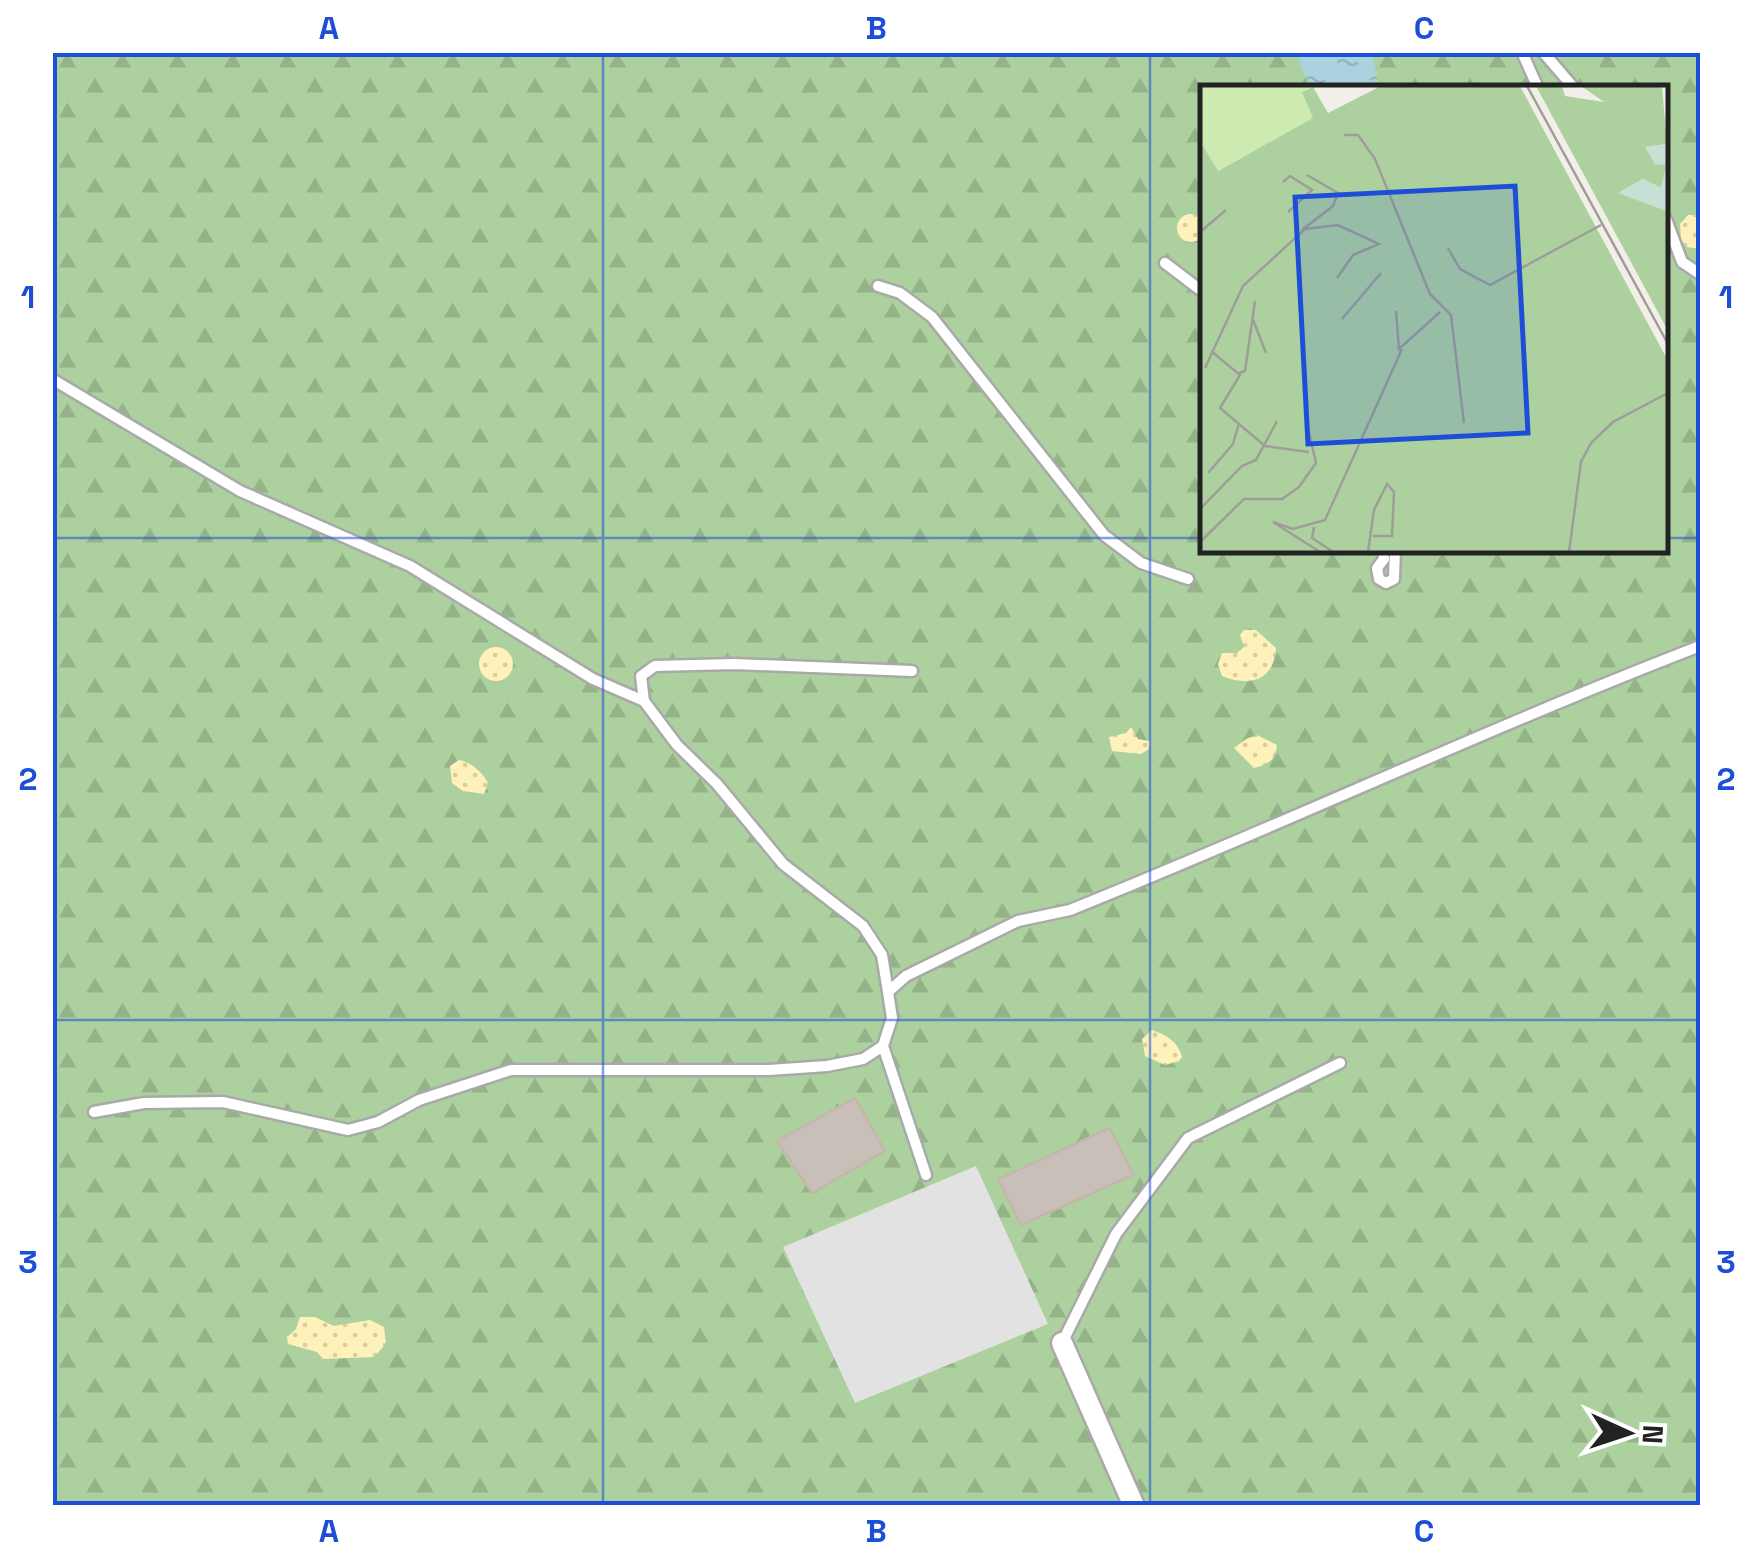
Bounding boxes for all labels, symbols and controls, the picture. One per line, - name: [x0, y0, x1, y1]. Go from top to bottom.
- text: A: [319, 8, 339, 48]
- text: B: [865, 8, 887, 48]
- text: C: [1414, 8, 1434, 48]
- inset map: [1200, 85, 1668, 552]
- text: 1: [21, 277, 35, 317]
- text: 1: [1719, 277, 1733, 317]
- text: 2: [18, 759, 38, 799]
- text: 2: [1716, 759, 1736, 799]
- text: 3: [18, 1242, 38, 1282]
- text: 3: [1716, 1242, 1736, 1282]
- north arrow: [1578, 1383, 1678, 1483]
- text: N: [1634, 1424, 1671, 1445]
- text: A: [319, 1511, 339, 1551]
- text: B: [865, 1511, 887, 1551]
- text: C: [1414, 1511, 1434, 1551]

